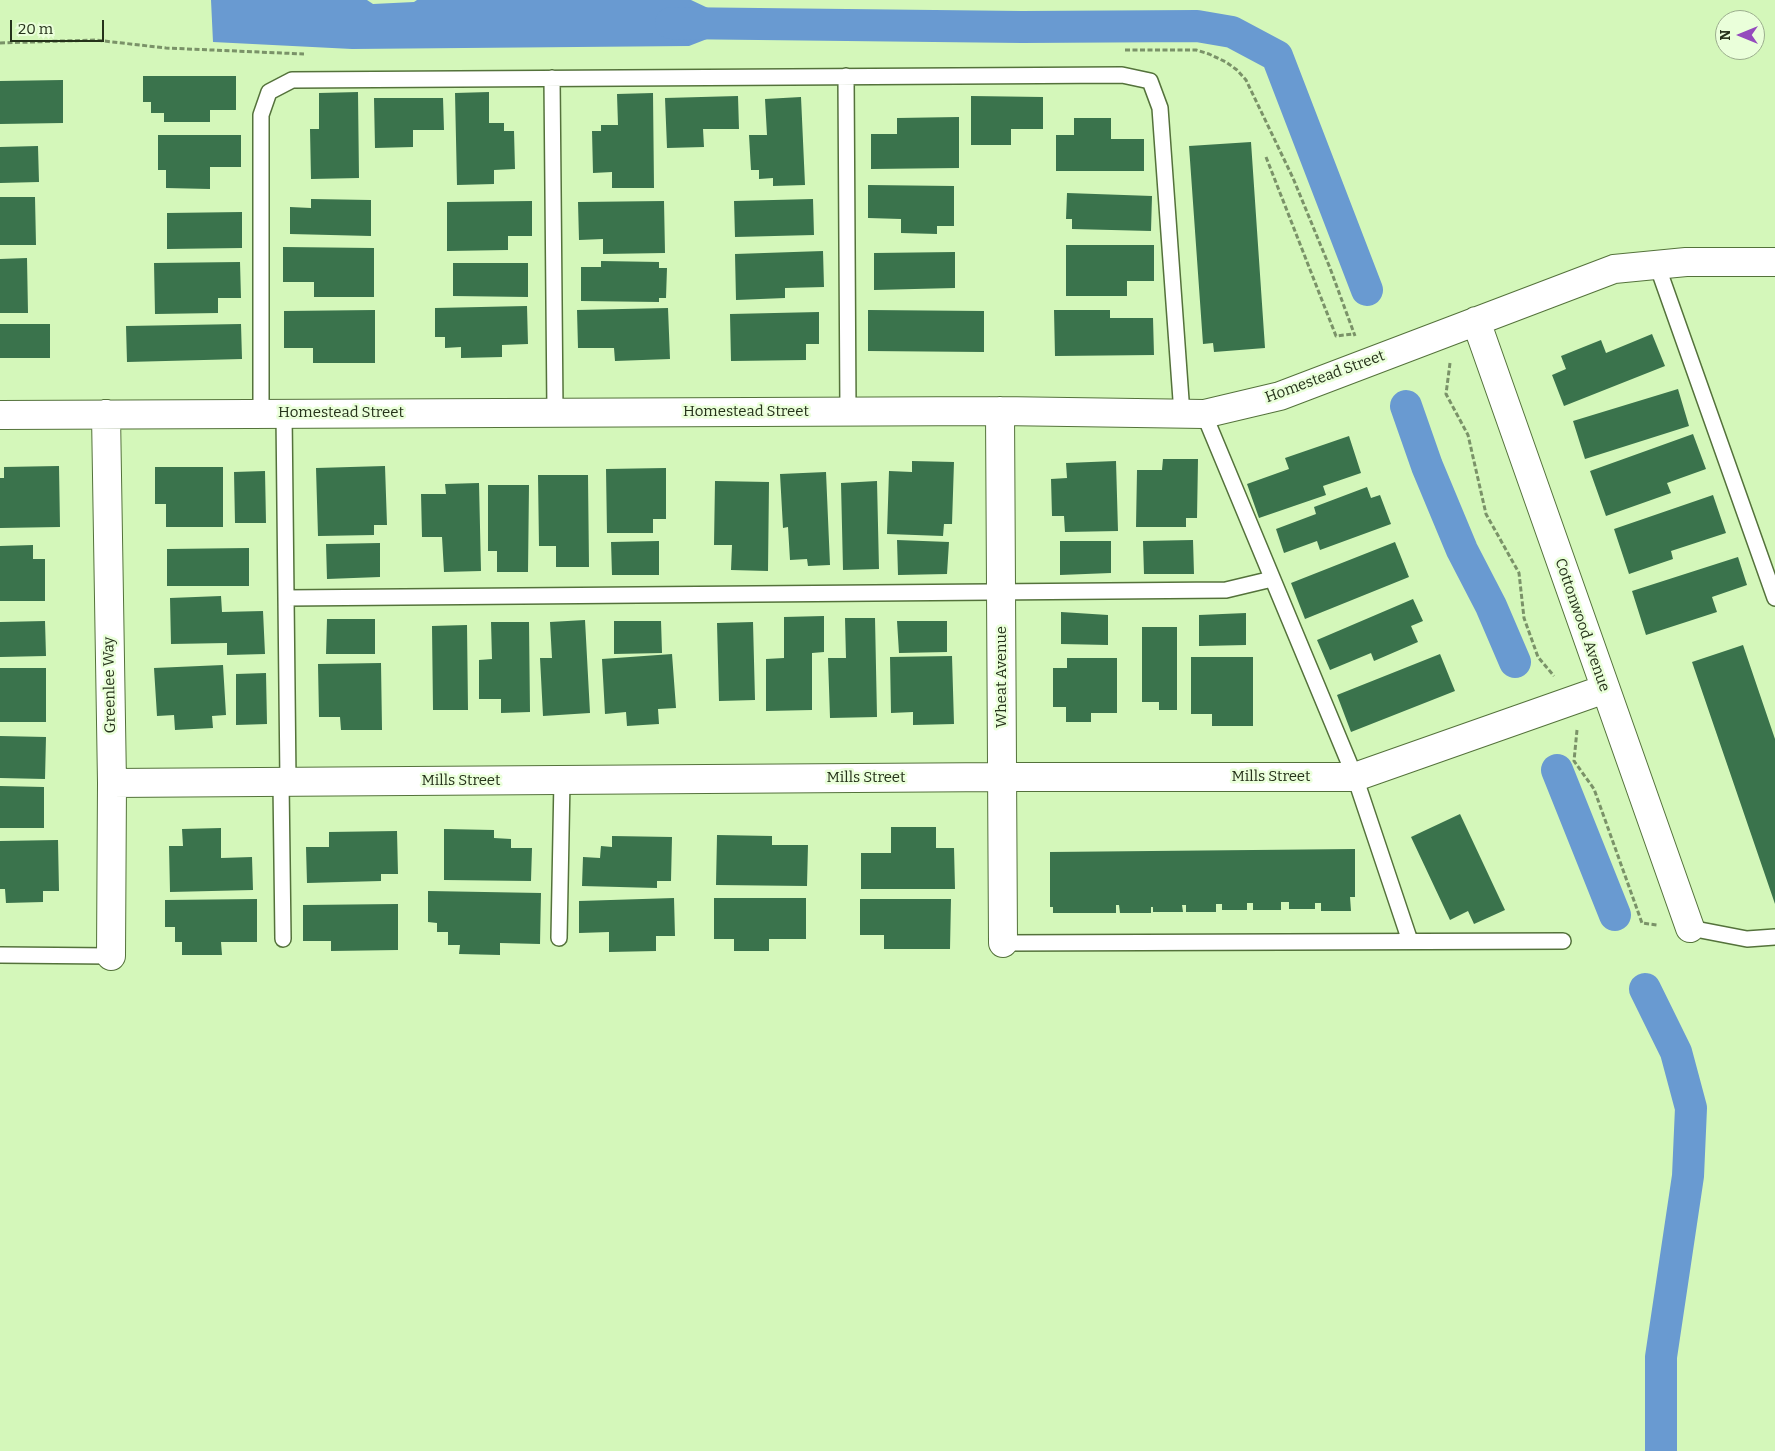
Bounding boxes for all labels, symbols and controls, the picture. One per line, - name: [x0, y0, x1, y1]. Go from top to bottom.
- scale bar: [12, 10, 106, 42]
- north arrow: [1715, 10, 1765, 60]
- text: 20 m: [18, 20, 53, 38]
- text: N: [1717, 30, 1734, 40]
- street label: Homestead Street: [1263, 347, 1387, 407]
- street label: Homestead Street: [683, 403, 809, 421]
- street label: Homestead Street: [278, 404, 404, 422]
- street label: Cottonwood Avenue: [1551, 556, 1613, 694]
- street label: Wheat Avenue: [993, 626, 1011, 728]
- street label: Greenlee Way: [100, 636, 120, 734]
- street label: Mills Street: [1232, 768, 1310, 786]
- street label: Mills Street: [827, 769, 905, 787]
- street label: Mills Street: [422, 772, 500, 790]

